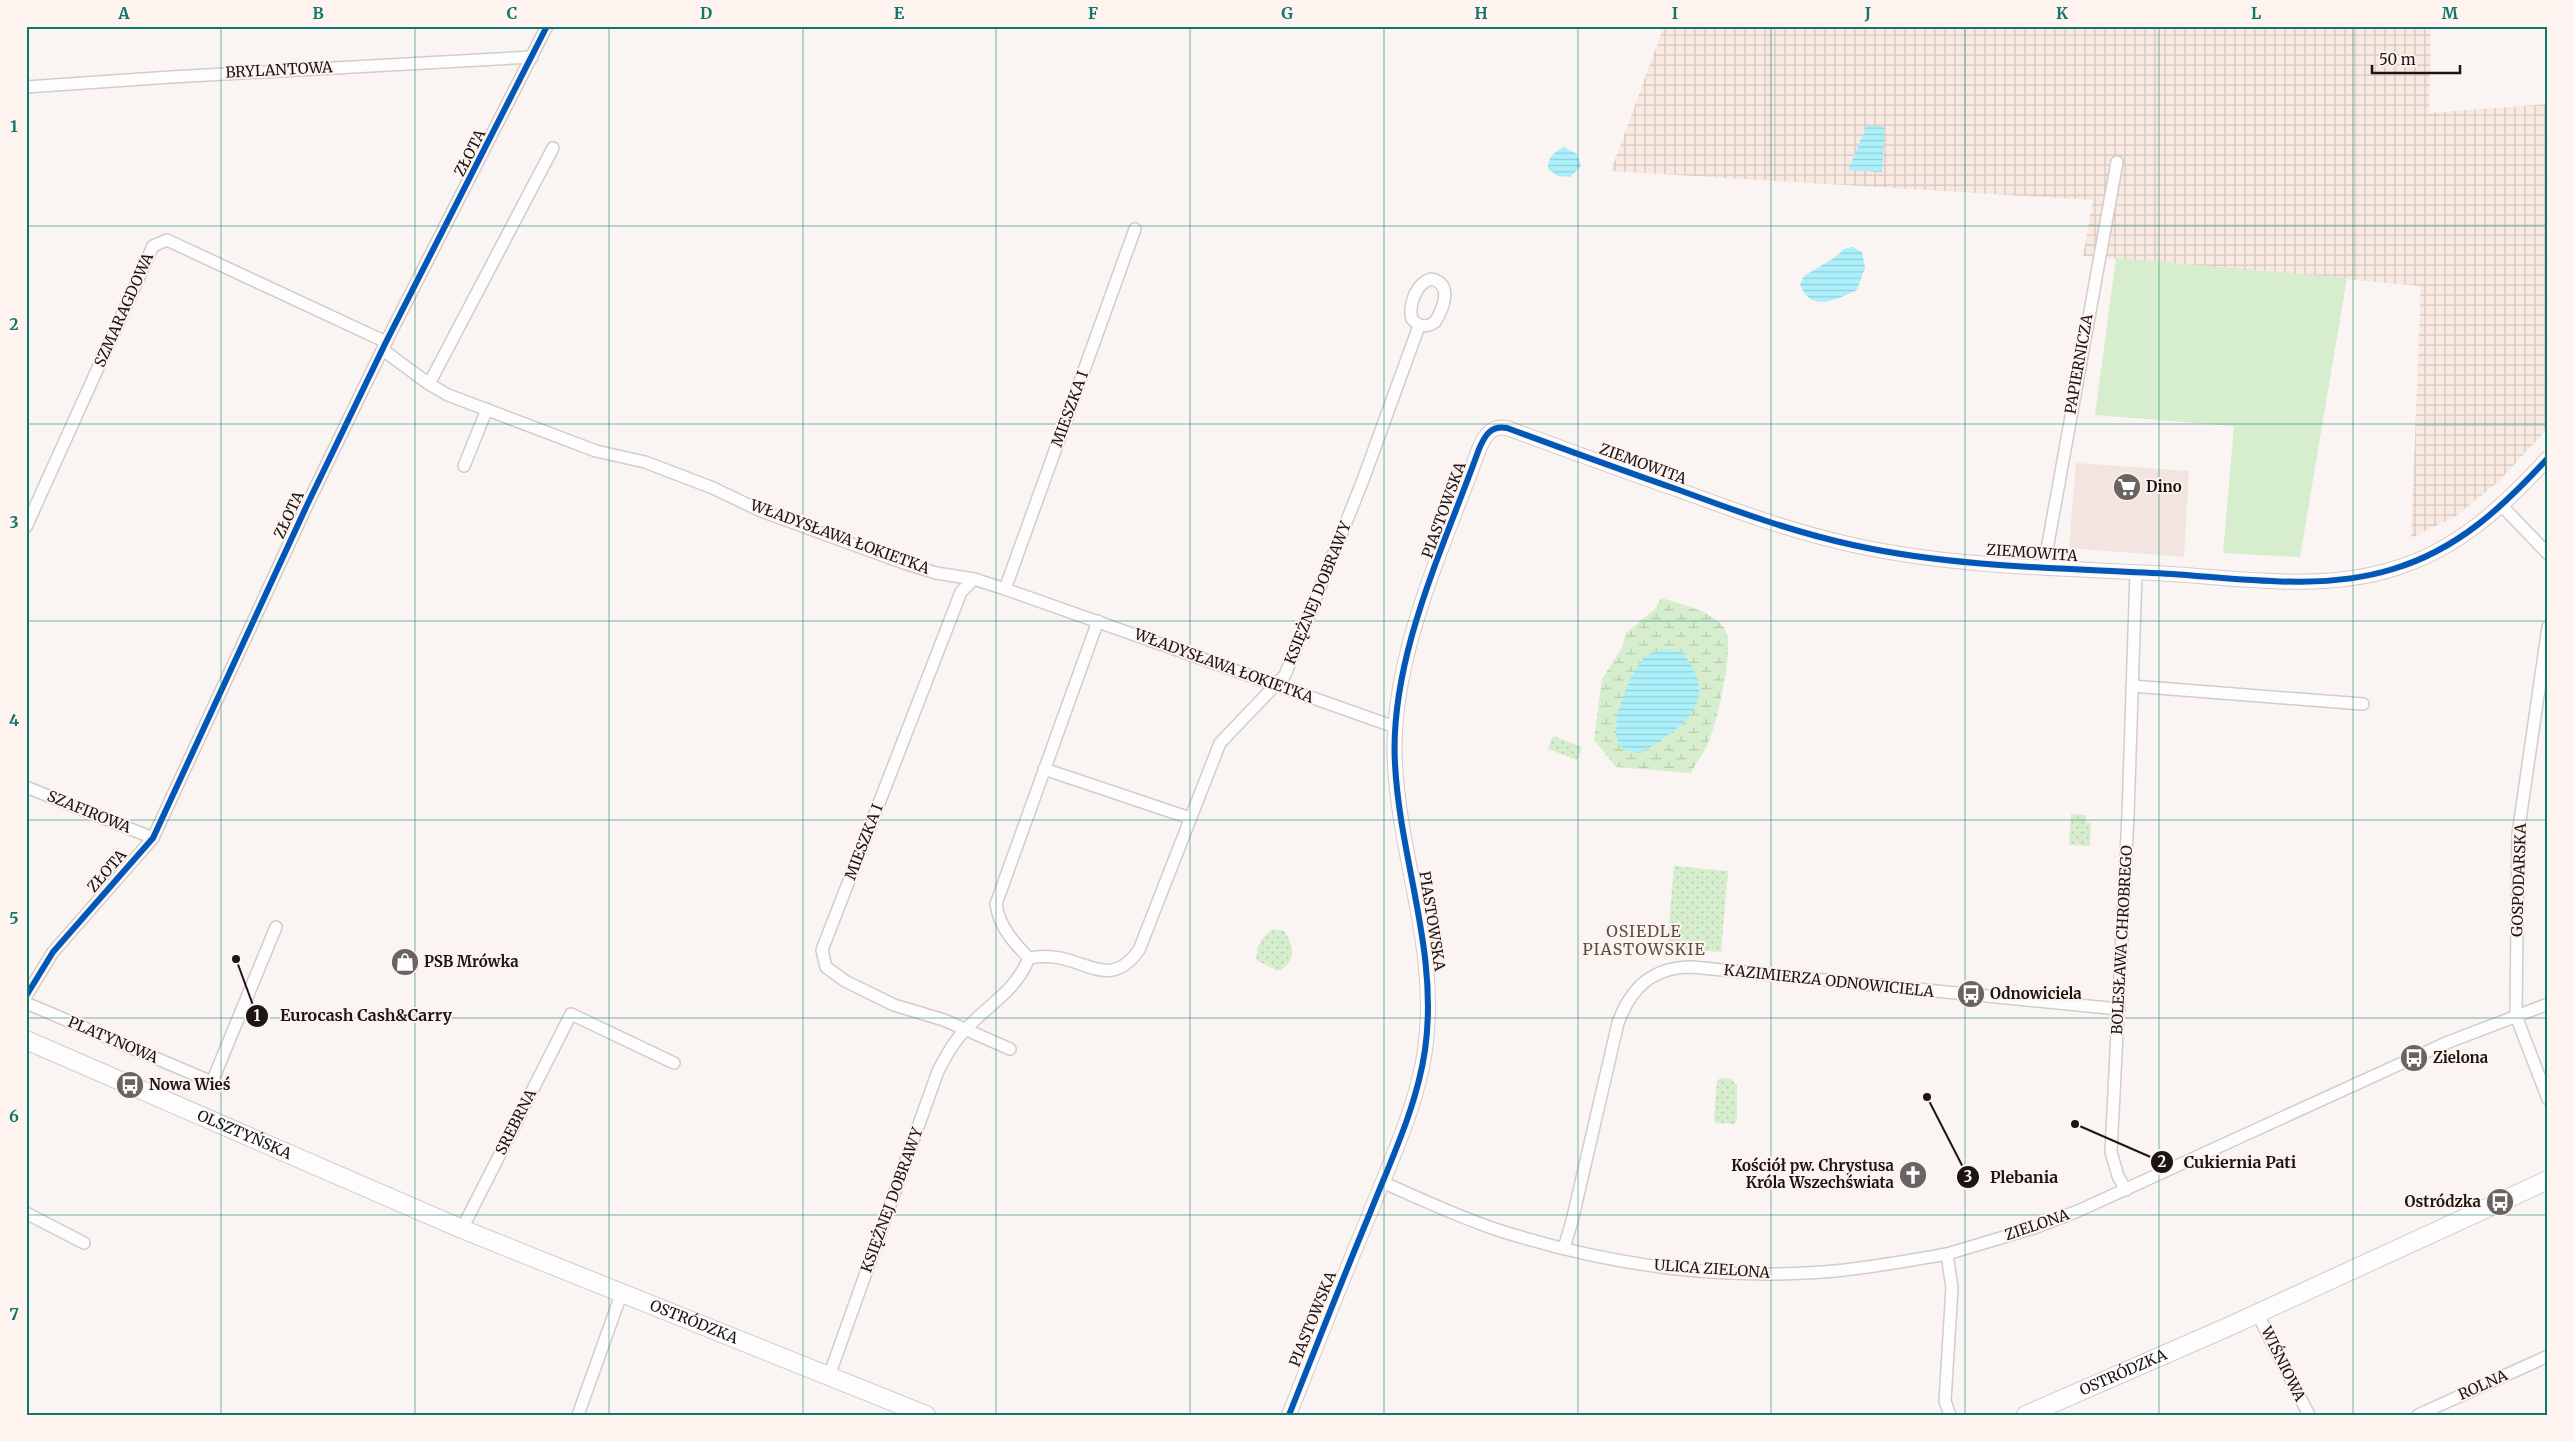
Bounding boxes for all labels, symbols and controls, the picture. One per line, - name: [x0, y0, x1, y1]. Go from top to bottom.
- text: A: [117, 3, 130, 23]
- text: B: [312, 3, 324, 23]
- text: C: [507, 3, 517, 23]
- text: D: [700, 3, 712, 23]
- text: E: [894, 3, 905, 23]
- text: F: [1088, 3, 1098, 23]
- text: G: [1281, 3, 1293, 23]
- text: H: [1474, 3, 1488, 23]
- text: I: [1672, 3, 1678, 23]
- text: J: [1864, 3, 1871, 23]
- text: K: [2056, 3, 2068, 23]
- text: L: [2251, 3, 2261, 23]
- text: M: [2442, 3, 2459, 23]
- scale bar: [2372, 42, 2459, 74]
- text: 50 m: [2379, 50, 2416, 69]
- street label: BRYLANTOWA: [225, 57, 334, 82]
- text: 1: [10, 116, 18, 136]
- street label: ZŁOTA: [450, 126, 490, 179]
- street label: SZMARAGDOWA: [90, 249, 157, 370]
- street label: PAPIERNICZA: [2060, 312, 2097, 415]
- text: 2: [9, 314, 19, 334]
- street label: MIESZKA I: [1047, 368, 1092, 449]
- street label: ZIEMOWITA: [1597, 439, 1690, 488]
- street label: PIASTOWSKA: [1417, 459, 1470, 561]
- supermarket icon: Dino: [2112, 472, 2142, 502]
- place label: Dino: [2146, 477, 2182, 496]
- street label: ZŁOTA: [269, 488, 308, 542]
- street label: WŁADYSŁAWA ŁOKIETKA: [747, 495, 933, 578]
- text: 3: [9, 512, 19, 532]
- street label: KSIĘŻNEJ DOBRAWY: [1280, 518, 1355, 667]
- street label: ZIEMOWITA: [1986, 540, 2079, 565]
- street label: WŁADYSŁAWA ŁOKIETKA: [1131, 624, 1317, 707]
- text: 4: [9, 710, 19, 730]
- street label: SZAFIROWA: [44, 786, 134, 837]
- street label: MIESZKA I: [840, 801, 887, 882]
- street label: GOSPODARSKA: [2507, 822, 2530, 937]
- street label: ZŁOTA: [83, 845, 131, 896]
- street label: BOLESŁAWA CHROBREGO: [2107, 845, 2136, 1035]
- street label: PIASTOWSKA: [1415, 870, 1450, 973]
- text: 5: [9, 908, 19, 928]
- district label: OSIEDLE PIASTOWSKIE: [1582, 921, 1706, 959]
- shop icon: PSB Mrówka: [390, 947, 420, 977]
- place label: PSB Mrówka: [424, 952, 519, 971]
- street label: KAZIMIERZA ODNOWICIELA: [1723, 960, 1936, 1001]
- bus stop icon: Odnowiciela: [1956, 979, 1986, 1009]
- place label: Odnowiciela: [1990, 984, 2082, 1003]
- callout: Eurocash Cash&Carry: [245, 1000, 462, 1031]
- text: Eurocash Cash&Carry: [280, 1005, 453, 1025]
- text: 1: [254, 1006, 261, 1025]
- street label: PLATYNOWA: [65, 1012, 162, 1067]
- bus stop icon: Zielona: [2399, 1043, 2429, 1073]
- place label: Zielona: [2433, 1048, 2489, 1067]
- bus stop icon: Nowa Wieś: [115, 1070, 145, 1100]
- place label: Nowa Wieś: [149, 1075, 231, 1094]
- street label: SREBRNA: [491, 1085, 540, 1158]
- street label: OLSZTYŃSKA: [194, 1105, 295, 1163]
- text: 6: [9, 1106, 19, 1126]
- street label: KSIĘŻNEJ DOBRAWY: [857, 1125, 927, 1275]
- callout: Cukiernia Pati: [2149, 1146, 2307, 1177]
- text: 2: [2158, 1152, 2167, 1171]
- text: Cukiernia Pati: [2184, 1152, 2297, 1172]
- place label: Kościół pw. Chrystusa Króla Wszechświata: [1731, 1156, 1895, 1192]
- church icon: Kościół pw. Chrystusa Króla Wszechświata: [1898, 1160, 1928, 1190]
- callout: Plebania: [1955, 1162, 2068, 1193]
- text: 3: [1964, 1167, 1972, 1186]
- text: Plebania: [1990, 1167, 2058, 1187]
- bus stop icon: Ostródzka: [2485, 1187, 2515, 1217]
- place label: Ostródzka: [2405, 1192, 2482, 1211]
- street label: ZIELONA: [2002, 1205, 2072, 1244]
- street label: ULICA ZIELONA: [1653, 1255, 1771, 1282]
- street label: PIASTOWSKA: [1285, 1268, 1340, 1369]
- street label: OSTRÓDZKA: [647, 1295, 741, 1348]
- text: 7: [9, 1304, 19, 1324]
- street label: WIŚNIOWA: [2257, 1322, 2311, 1405]
- street label: OSTRÓDZKA: [2076, 1345, 2170, 1400]
- street label: ROLNA: [2455, 1365, 2511, 1404]

